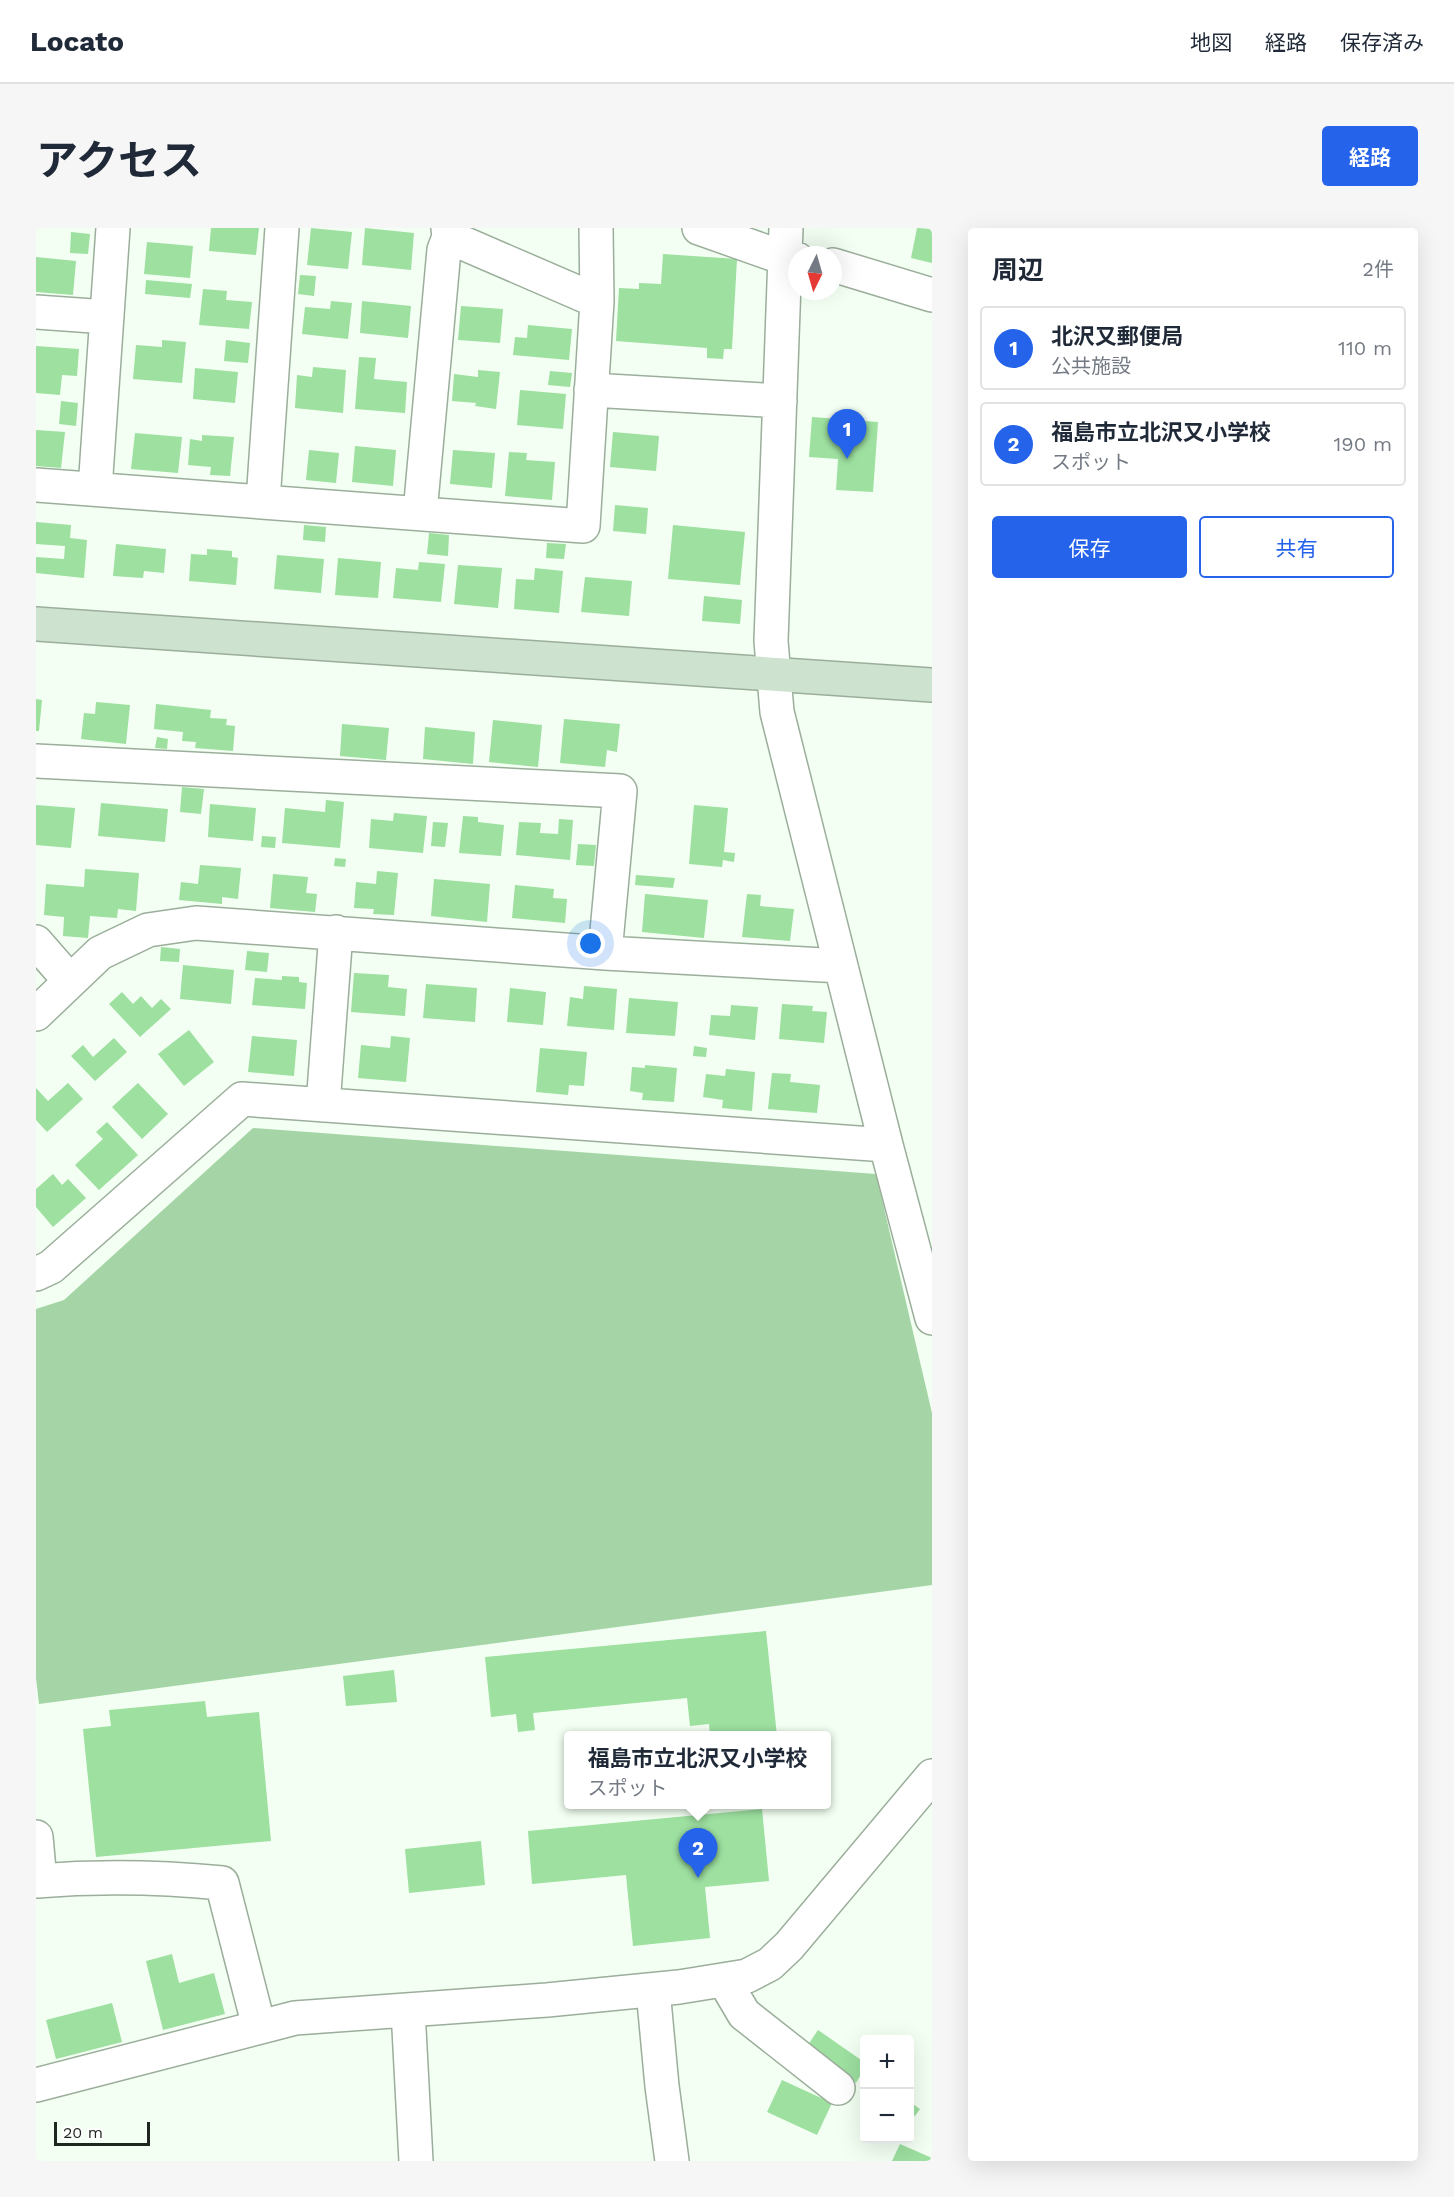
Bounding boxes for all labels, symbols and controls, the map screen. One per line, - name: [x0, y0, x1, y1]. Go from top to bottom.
- text: Locato: [30, 25, 124, 58]
- text: 地図: [1190, 30, 1232, 55]
- text: 経路: [1265, 30, 1307, 55]
- text: 保存済み: [1340, 30, 1424, 55]
- button: 経路: [1322, 126, 1418, 186]
- text: アクセス: [36, 136, 202, 185]
- north arrow: [788, 246, 842, 300]
- text: 周辺: [992, 255, 1044, 285]
- text: 2件: [1362, 257, 1394, 281]
- text: 北沢又郵便局: [1051, 324, 1183, 349]
- text: 1: [1009, 336, 1018, 360]
- text: 110 m: [1338, 336, 1392, 360]
- text: 公共施設: [1051, 354, 1131, 378]
- pin: 1: [828, 410, 866, 459]
- text: 福島市立北沢又小学校: [1051, 420, 1271, 445]
- text: 2: [1008, 432, 1019, 456]
- text: 190 m: [1334, 432, 1392, 456]
- text: スポット: [1051, 450, 1131, 474]
- button: 保存: [992, 516, 1187, 578]
- button: 共有: [1199, 516, 1394, 578]
- your location: [576, 929, 605, 958]
- popup: [564, 1731, 831, 1809]
- text: 福島市立北沢又小学校: [587, 1746, 808, 1771]
- text: スポット: [587, 1776, 667, 1800]
- pin: 2: [678, 1828, 718, 1878]
- map controls: [860, 2035, 914, 2143]
- button: +: [860, 2035, 914, 2089]
- button: −: [860, 2089, 914, 2143]
- scale bar: [54, 2119, 150, 2146]
- text: 20 m: [63, 2123, 103, 2142]

